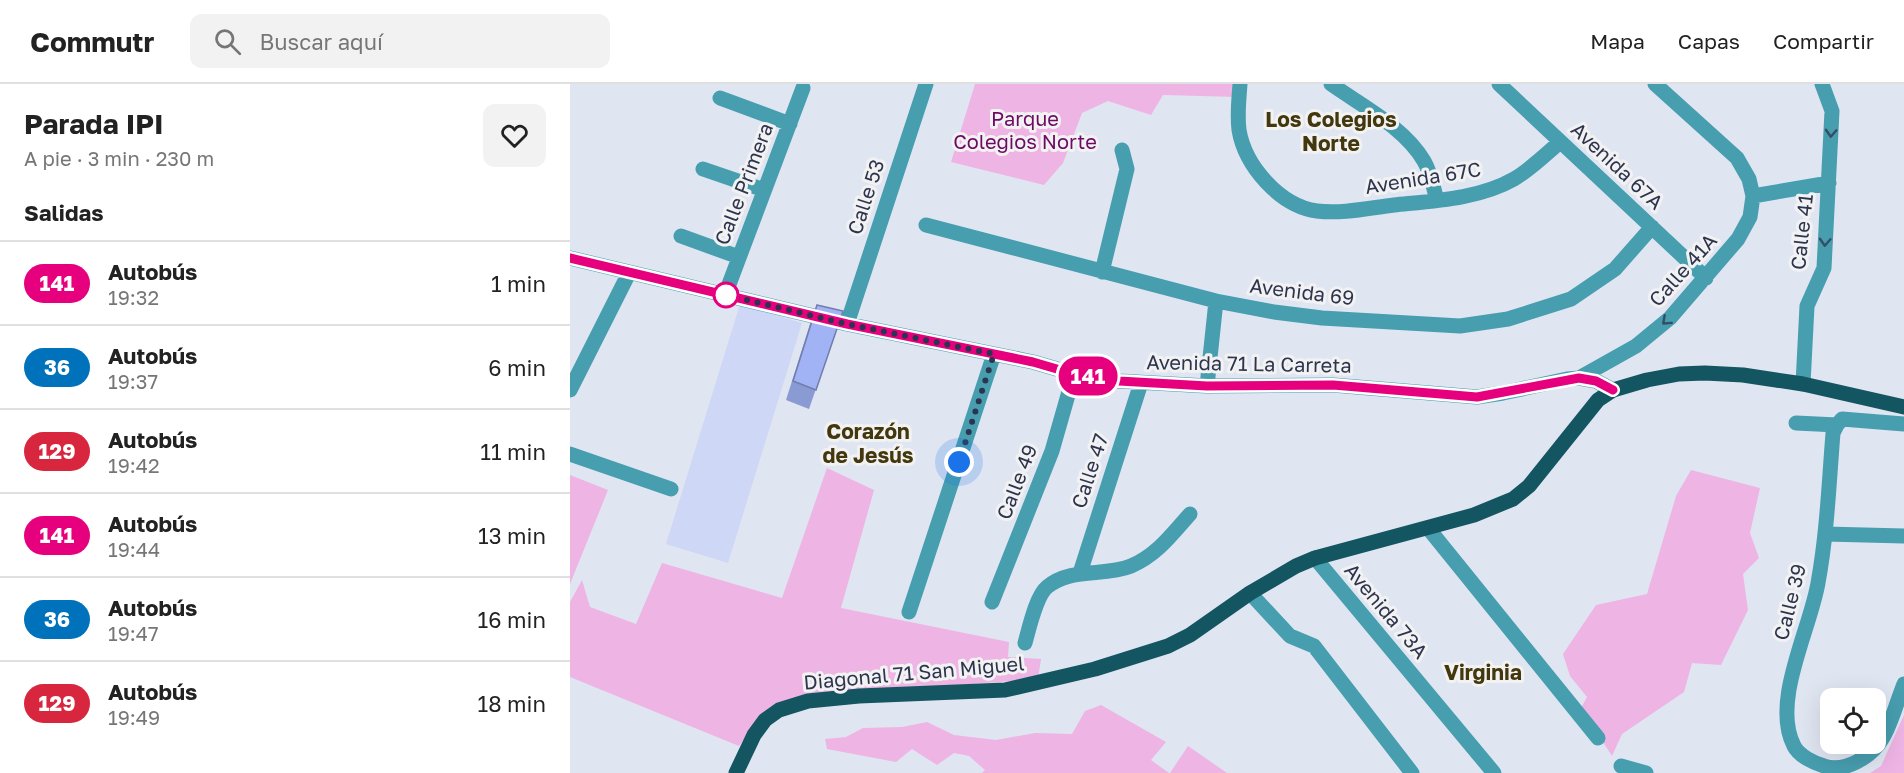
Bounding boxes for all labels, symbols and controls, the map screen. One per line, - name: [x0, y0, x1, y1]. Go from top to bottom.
- search box: [190, 14, 610, 68]
- text: Commutr: [30, 25, 154, 58]
- icon: search: [211, 25, 244, 58]
- text: Buscar aquí: [259, 28, 383, 55]
- text: Mapa: [1590, 28, 1645, 54]
- text: Capas: [1678, 28, 1740, 54]
- text: Compartir: [1773, 28, 1874, 54]
- button: heart: [483, 104, 546, 167]
- park label: Parque Colegios Norte: [953, 106, 1097, 153]
- district label: Los Colegios Norte: [1265, 106, 1397, 156]
- text: Parada IPI: [24, 107, 164, 140]
- street label: Avenida 67A: [1567, 117, 1669, 214]
- street label: Calle Primera: [709, 119, 777, 248]
- one-way arrow: [1824, 128, 1837, 137]
- text: A pie · 3 min · 230 m: [24, 146, 214, 170]
- street label: Calle 53: [842, 156, 888, 237]
- street label: Avenida 67C: [1363, 156, 1483, 198]
- street label: Calle 41: [1785, 193, 1817, 271]
- text: Salidas: [24, 199, 104, 226]
- street label: Calle 41A: [1643, 228, 1721, 311]
- one-way arrow: [1819, 237, 1832, 246]
- text: Autobús: [108, 258, 197, 285]
- text: 141: [40, 270, 74, 296]
- text: 1 min: [491, 270, 546, 297]
- street label: Avenida 69: [1249, 273, 1356, 309]
- unlabelled marker: [713, 282, 739, 308]
- text: 19:32: [108, 285, 159, 309]
- one-way arrow: [1662, 313, 1673, 324]
- text: Autobús: [108, 342, 197, 369]
- street label: Avenida 71 La Carreta: [1146, 349, 1352, 377]
- text: 36: [44, 354, 70, 380]
- text: 6 min: [488, 354, 546, 381]
- line badge: 141: [1054, 356, 1122, 396]
- text: 141: [1071, 363, 1105, 389]
- text: 19:37: [108, 369, 158, 393]
- district label: Corazón de Jesús: [823, 418, 914, 468]
- text: Autobús: [108, 426, 197, 453]
- street label: Calle 47: [1066, 430, 1112, 511]
- text: 129: [39, 438, 75, 464]
- text: 11 min: [480, 438, 546, 465]
- street label: Calle 49: [991, 441, 1041, 523]
- your location: [944, 447, 974, 477]
- text: 19:42: [108, 453, 160, 477]
- text: Autobús: [108, 510, 197, 537]
- text: 141: [40, 522, 74, 548]
- text: 13 min: [478, 522, 546, 549]
- text: 19:44: [108, 537, 160, 561]
- street label: Avenida 73A: [1340, 558, 1433, 663]
- street label: Calle 39: [1768, 561, 1810, 642]
- text: Autobús: [108, 594, 197, 621]
- text: 36: [44, 606, 70, 632]
- text: 16 min: [478, 606, 546, 633]
- text: 19:47: [108, 621, 159, 645]
- street label: Diagonal 71 San Miguel: [802, 650, 1025, 694]
- district label: Virginia: [1444, 659, 1522, 685]
- text: Autobús: [108, 678, 197, 705]
- map controls: [1820, 688, 1886, 754]
- button: locate: [1820, 688, 1886, 754]
- text: 129: [39, 690, 75, 716]
- text: 18 min: [478, 690, 546, 717]
- text: 19:49: [108, 705, 160, 729]

